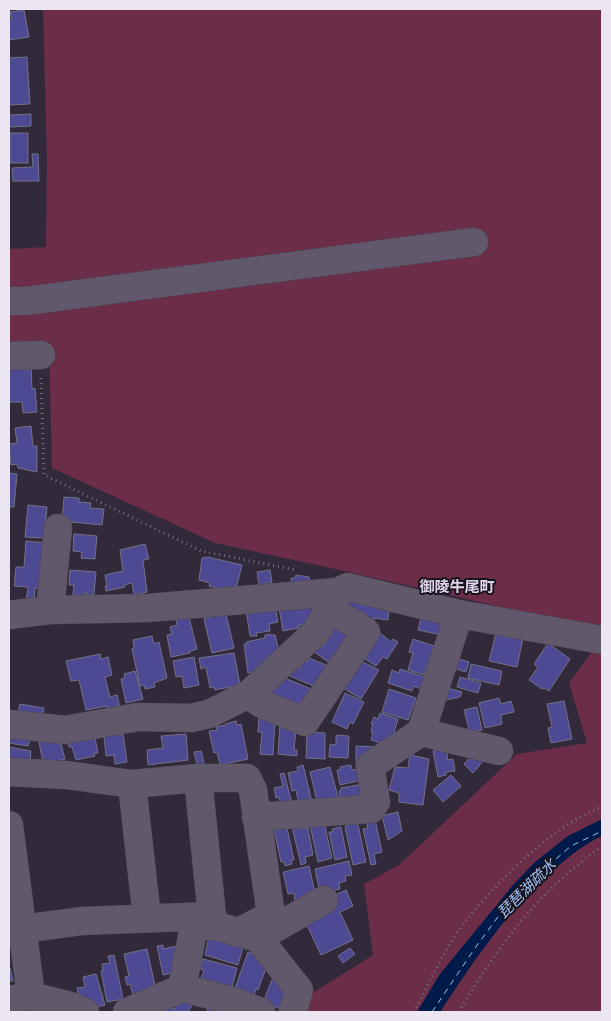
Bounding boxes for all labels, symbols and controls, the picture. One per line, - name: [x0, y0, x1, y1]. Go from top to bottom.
- district label: 御陵牛尾町: [419, 576, 495, 596]
- water label: 琵琶湖疏水: [492, 853, 561, 922]

